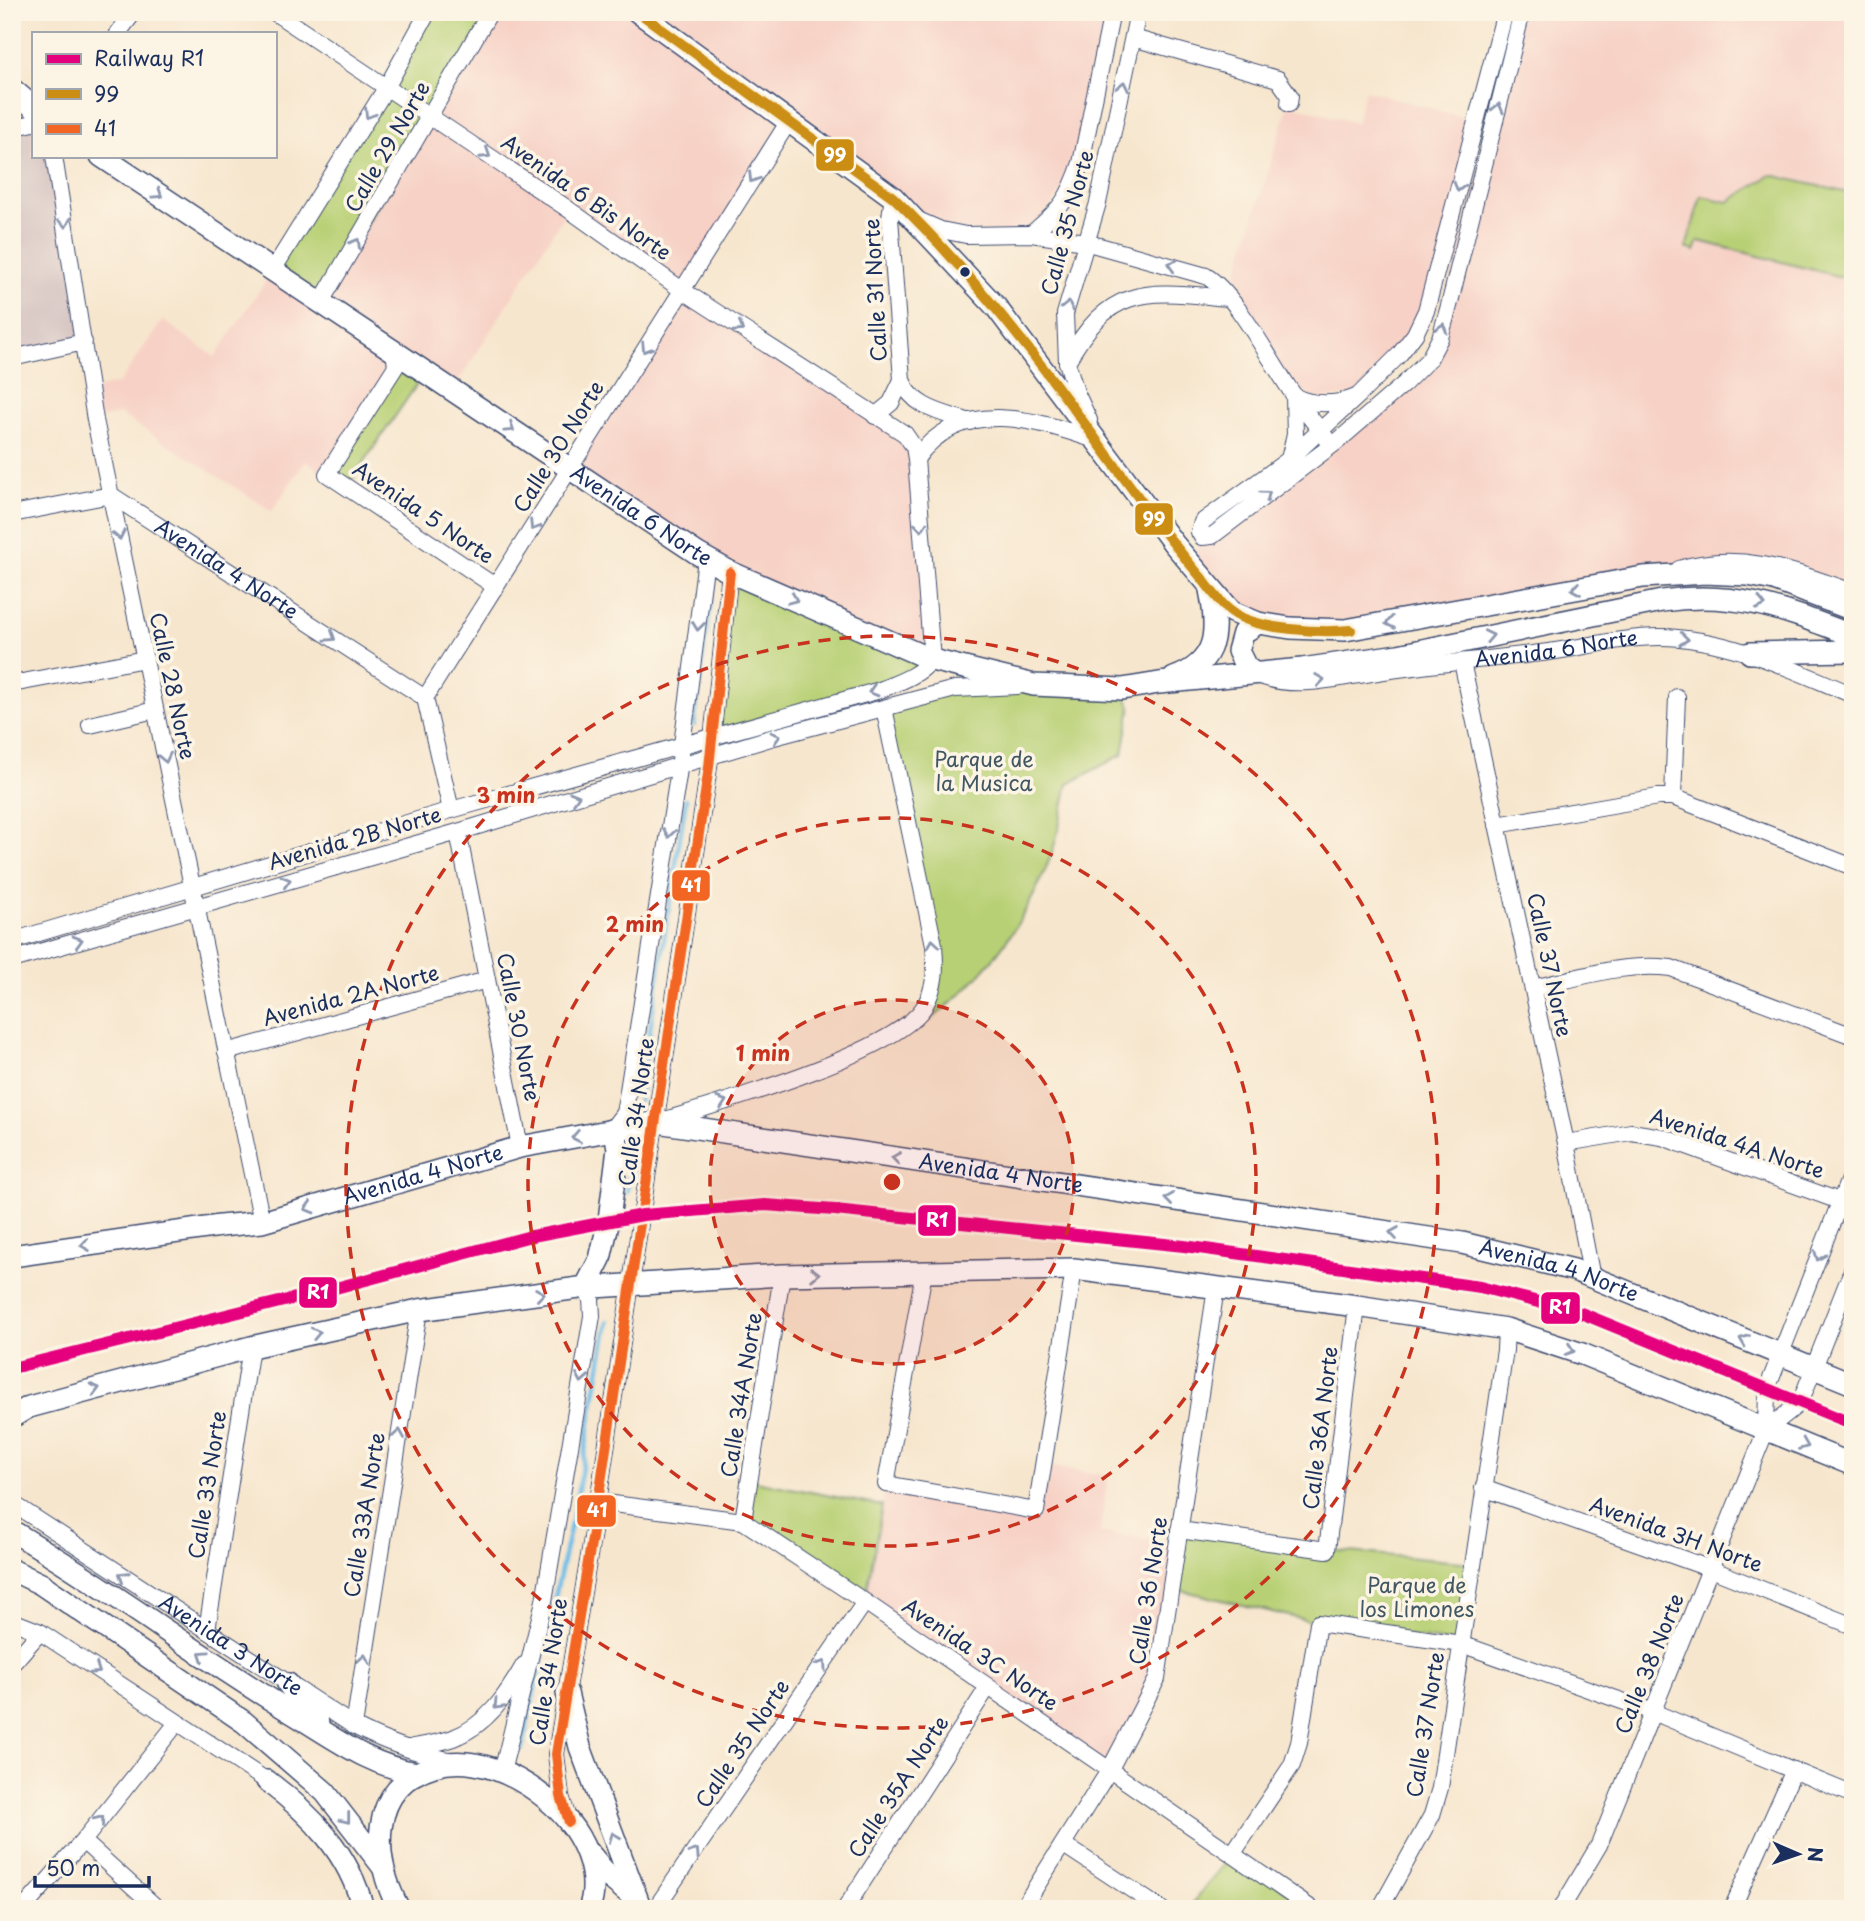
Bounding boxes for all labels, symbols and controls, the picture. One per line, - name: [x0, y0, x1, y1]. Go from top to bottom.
- legend: [32, 32, 276, 158]
- text: Railway R1: [94, 41, 204, 73]
- street label: Calle 29 Norte: [336, 74, 437, 218]
- text: 99: [94, 77, 120, 109]
- one-way arrow: [1114, 80, 1129, 92]
- one-way arrow: [1490, 102, 1504, 114]
- one-way arrow: [365, 106, 378, 119]
- text: 41: [94, 111, 116, 143]
- street label: Avenida 6 Bis Norte: [496, 126, 679, 267]
- line badge: 99: [815, 138, 855, 172]
- text: 99: [823, 140, 847, 168]
- one-way arrow: [478, 146, 491, 159]
- street label: Calle 35 Norte: [1031, 146, 1101, 299]
- one-way arrow: [748, 171, 761, 184]
- one-way arrow: [1453, 180, 1467, 192]
- one-way arrow: [150, 185, 163, 198]
- one-way arrow: [57, 217, 72, 229]
- street label: Calle 31 Norte: [854, 218, 894, 363]
- one-way arrow: [348, 238, 361, 251]
- one-way arrow: [1166, 259, 1178, 274]
- unlabelled marker: [958, 265, 972, 279]
- one-way arrow: [1060, 300, 1074, 312]
- one-way arrow: [732, 319, 745, 332]
- one-way arrow: [1434, 323, 1448, 335]
- one-way arrow: [641, 341, 654, 354]
- street label: Calle 30 Norte: [504, 374, 611, 518]
- one-way arrow: [502, 420, 515, 433]
- street label: Avenida 5 Norte: [347, 452, 501, 571]
- street label: Avenida 6 Norte: [565, 455, 719, 573]
- one-way arrow: [1258, 491, 1271, 504]
- line badge: 99: [1134, 502, 1174, 536]
- text: 99: [1142, 504, 1166, 532]
- street label: Avenida 4 Norte: [149, 509, 306, 626]
- one-way arrow: [529, 518, 542, 531]
- one-way arrow: [913, 522, 928, 533]
- one-way arrow: [110, 529, 125, 541]
- one-way arrow: [1570, 581, 1582, 596]
- one-way arrow: [785, 591, 798, 605]
- one-way arrow: [1755, 595, 1767, 610]
- street label: Calle 28 Norte: [143, 609, 205, 762]
- one-way arrow: [1384, 615, 1396, 630]
- street label: Avenida 6 Norte: [1473, 620, 1639, 674]
- one-way arrow: [690, 621, 705, 632]
- one-way arrow: [323, 629, 336, 641]
- one-way arrow: [1483, 630, 1495, 645]
- one-way arrow: [1678, 632, 1690, 647]
- one-way arrow: [1314, 673, 1326, 688]
- one-way arrow: [867, 683, 879, 698]
- one-way arrow: [770, 731, 782, 745]
- park label: Parque de la Musica: [934, 742, 1034, 798]
- one-way arrow: [157, 752, 172, 764]
- text: 3 min: [476, 778, 536, 810]
- one-way arrow: [569, 790, 581, 805]
- street label: Avenida 2B Norte: [264, 797, 445, 877]
- one-way arrow: [662, 827, 677, 839]
- line badge: 41: [671, 869, 711, 902]
- text: 41: [680, 870, 702, 898]
- one-way arrow: [280, 874, 292, 889]
- street label: Calle 37 Norte: [1520, 889, 1582, 1040]
- text: 2 min: [606, 907, 664, 939]
- one-way arrow: [72, 934, 84, 949]
- one-way arrow: [926, 938, 941, 950]
- street label: Calle 30 Norte: [490, 950, 550, 1104]
- street label: Avenida 2A Norte: [259, 955, 442, 1033]
- street label: Calle 34 Norte: [609, 1036, 661, 1188]
- text: 1 min: [736, 1036, 790, 1068]
- one-way arrow: [715, 1096, 728, 1110]
- street label: Avenida 4A Norte: [1646, 1099, 1829, 1185]
- one-way arrow: [570, 1128, 582, 1143]
- street label: Avenida 4 Norte: [338, 1135, 506, 1212]
- street label: Avenida 4 Norte: [917, 1144, 1085, 1200]
- one-way arrow: [890, 1151, 902, 1166]
- centre of rings: [880, 1170, 904, 1194]
- one-way arrow: [1163, 1192, 1175, 1207]
- one-way arrow: [303, 1200, 315, 1215]
- line badge: R1: [917, 1204, 957, 1237]
- text: R1: [926, 1205, 948, 1233]
- one-way arrow: [1388, 1225, 1400, 1240]
- street label: Avenida 4 Norte: [1476, 1230, 1644, 1309]
- one-way arrow: [79, 1237, 91, 1252]
- one-way arrow: [1814, 1249, 1828, 1261]
- one-way arrow: [811, 1266, 821, 1282]
- line badge: R1: [298, 1276, 338, 1309]
- text: R1: [307, 1277, 329, 1305]
- one-way arrow: [534, 1287, 545, 1302]
- line badge: R1: [1540, 1291, 1581, 1325]
- text: R1: [1549, 1292, 1571, 1320]
- street label: Calle 34A Norte: [711, 1310, 769, 1480]
- one-way arrow: [310, 1327, 322, 1341]
- one-way arrow: [1739, 1335, 1751, 1349]
- one-way arrow: [1564, 1342, 1576, 1356]
- street label: Calle 36A Norte: [1293, 1344, 1345, 1511]
- one-way arrow: [575, 1372, 590, 1384]
- one-way arrow: [89, 1383, 101, 1398]
- street label: Calle 33 Norte: [179, 1408, 234, 1561]
- one-way arrow: [391, 1428, 406, 1440]
- street label: Calle 33A Norte: [334, 1430, 392, 1600]
- one-way arrow: [1796, 1437, 1809, 1451]
- street label: Avenida 3H Norte: [1586, 1487, 1768, 1579]
- line badge: 41: [576, 1494, 617, 1528]
- text: 41: [586, 1495, 608, 1523]
- street label: Calle 36 Norte: [1120, 1514, 1175, 1667]
- park label: Parque de los Limones: [1360, 1568, 1474, 1624]
- one-way arrow: [117, 1572, 130, 1585]
- street label: Avenida 3 Norte: [153, 1585, 310, 1703]
- street label: Calle 38 Norte: [1605, 1588, 1691, 1738]
- street label: Avenida 3C Norte: [896, 1589, 1066, 1718]
- street label: Calle 34 Norte: [520, 1595, 575, 1748]
- street label: Calle 37 Norte: [1397, 1650, 1451, 1800]
- one-way arrow: [198, 1651, 211, 1663]
- one-way arrow: [357, 1653, 372, 1664]
- one-way arrow: [814, 1660, 826, 1673]
- one-way arrow: [89, 1661, 102, 1674]
- street label: Calle 35 Norte: [686, 1672, 796, 1814]
- one-way arrow: [493, 1697, 506, 1710]
- street label: Calle 35A Norte: [839, 1708, 956, 1864]
- one-way arrow: [337, 1811, 350, 1824]
- one-way arrow: [91, 1815, 104, 1827]
- north arrow: [1764, 1820, 1834, 1890]
- one-way arrow: [608, 1831, 622, 1843]
- scale bar: [35, 1844, 149, 1888]
- text: N: [1802, 1847, 1830, 1863]
- one-way arrow: [687, 1848, 699, 1861]
- text: 50 m: [46, 1851, 100, 1883]

